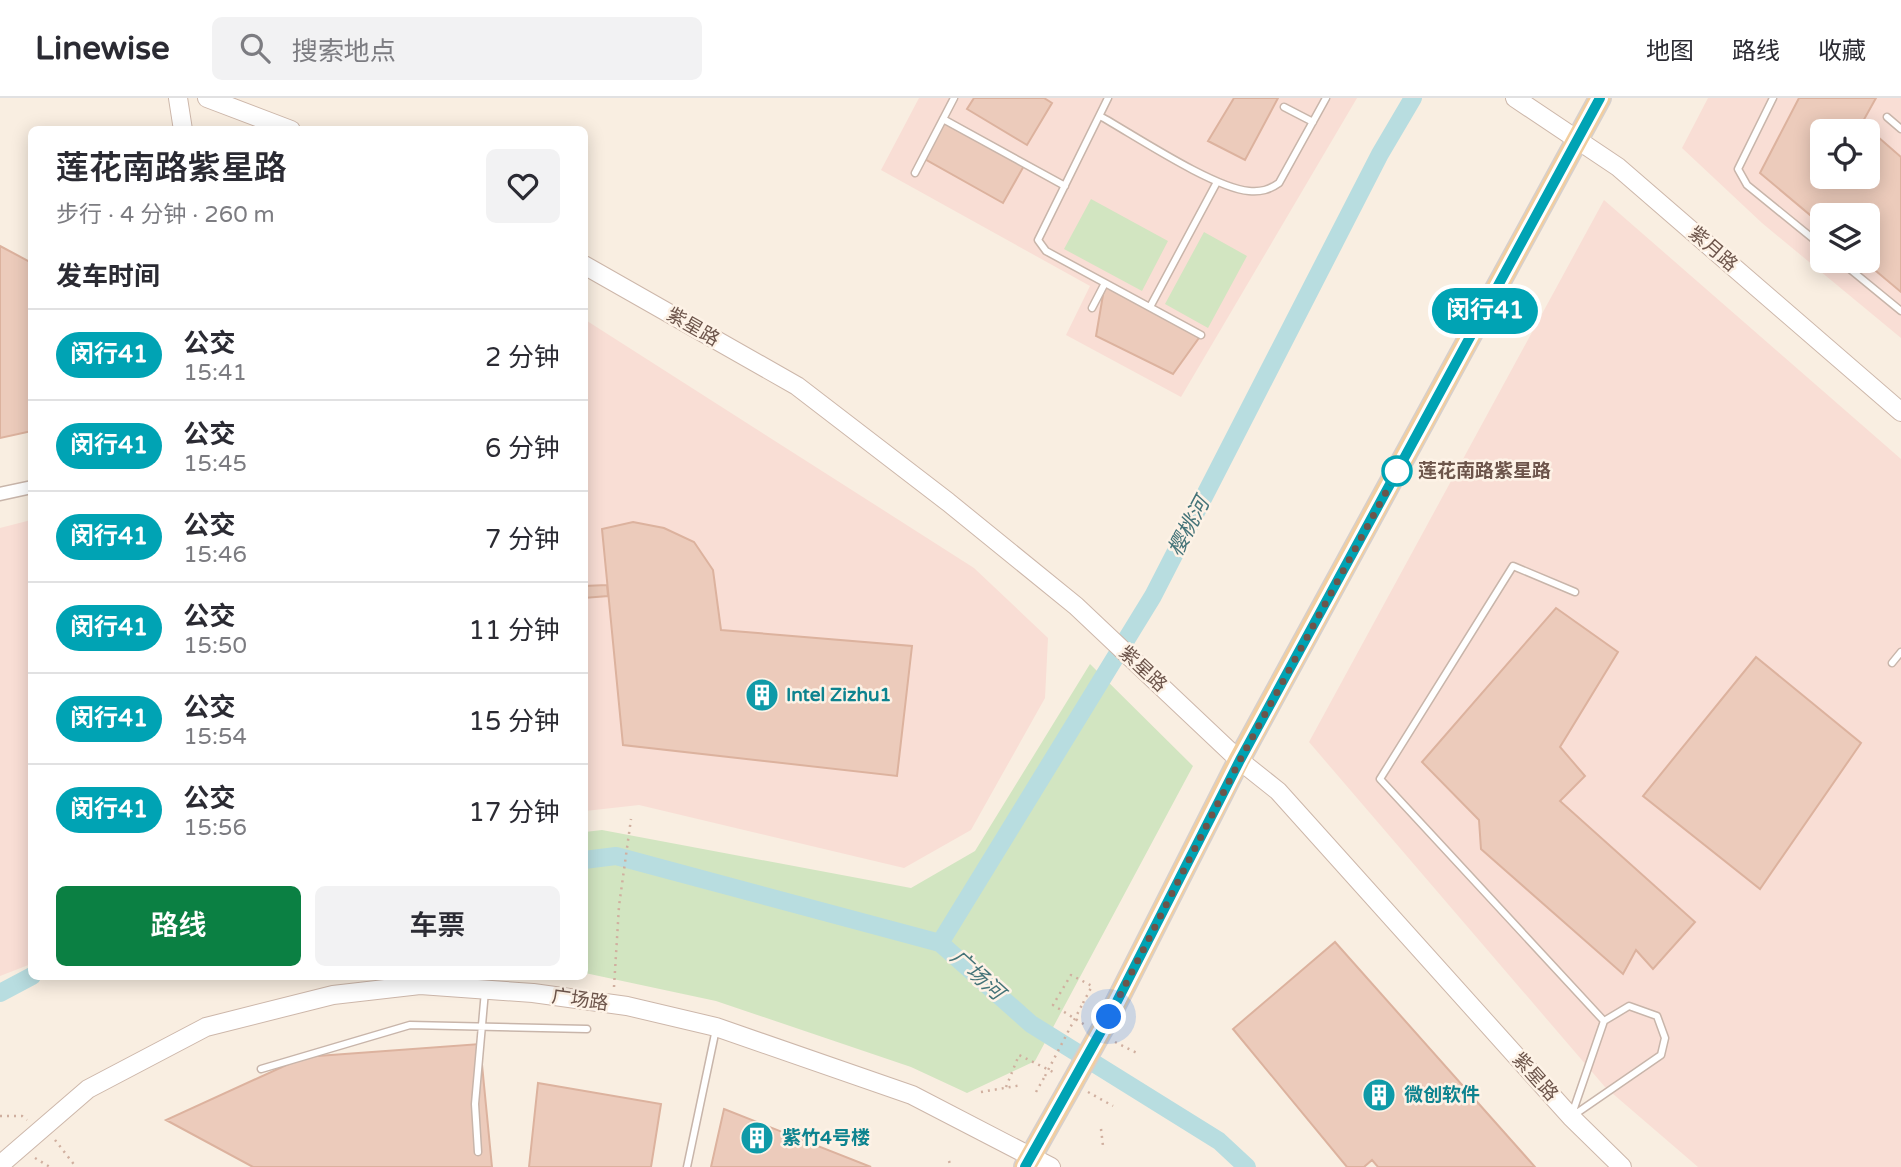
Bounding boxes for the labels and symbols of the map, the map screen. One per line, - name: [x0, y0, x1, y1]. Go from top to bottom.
- street label: 紫月路: [1684, 222, 1742, 276]
- line badge: 闵行41: [1436, 288, 1534, 334]
- street label: 紫星路: [663, 303, 723, 351]
- marker: 莲花南路紫星路: [1382, 456, 1412, 486]
- place label: 莲花南路紫星路: [1418, 460, 1551, 482]
- water label: 樱桃河: [1163, 490, 1217, 561]
- street label: 紫星路: [1115, 642, 1171, 696]
- building icon: Intel Zizhu1: [743, 676, 781, 714]
- place label: Intel Zizhu1: [786, 684, 891, 706]
- water label: 广场河: [945, 945, 1012, 1008]
- street label: 广场路: [550, 985, 610, 1015]
- your location: [1091, 999, 1126, 1034]
- street label: 紫星路: [1508, 1048, 1562, 1106]
- building icon: 微创软件: [1360, 1076, 1398, 1114]
- place label: 微创软件: [1404, 1084, 1480, 1106]
- building icon: 紫竹4号楼: [738, 1119, 776, 1157]
- place label: 紫竹4号楼: [782, 1127, 870, 1149]

